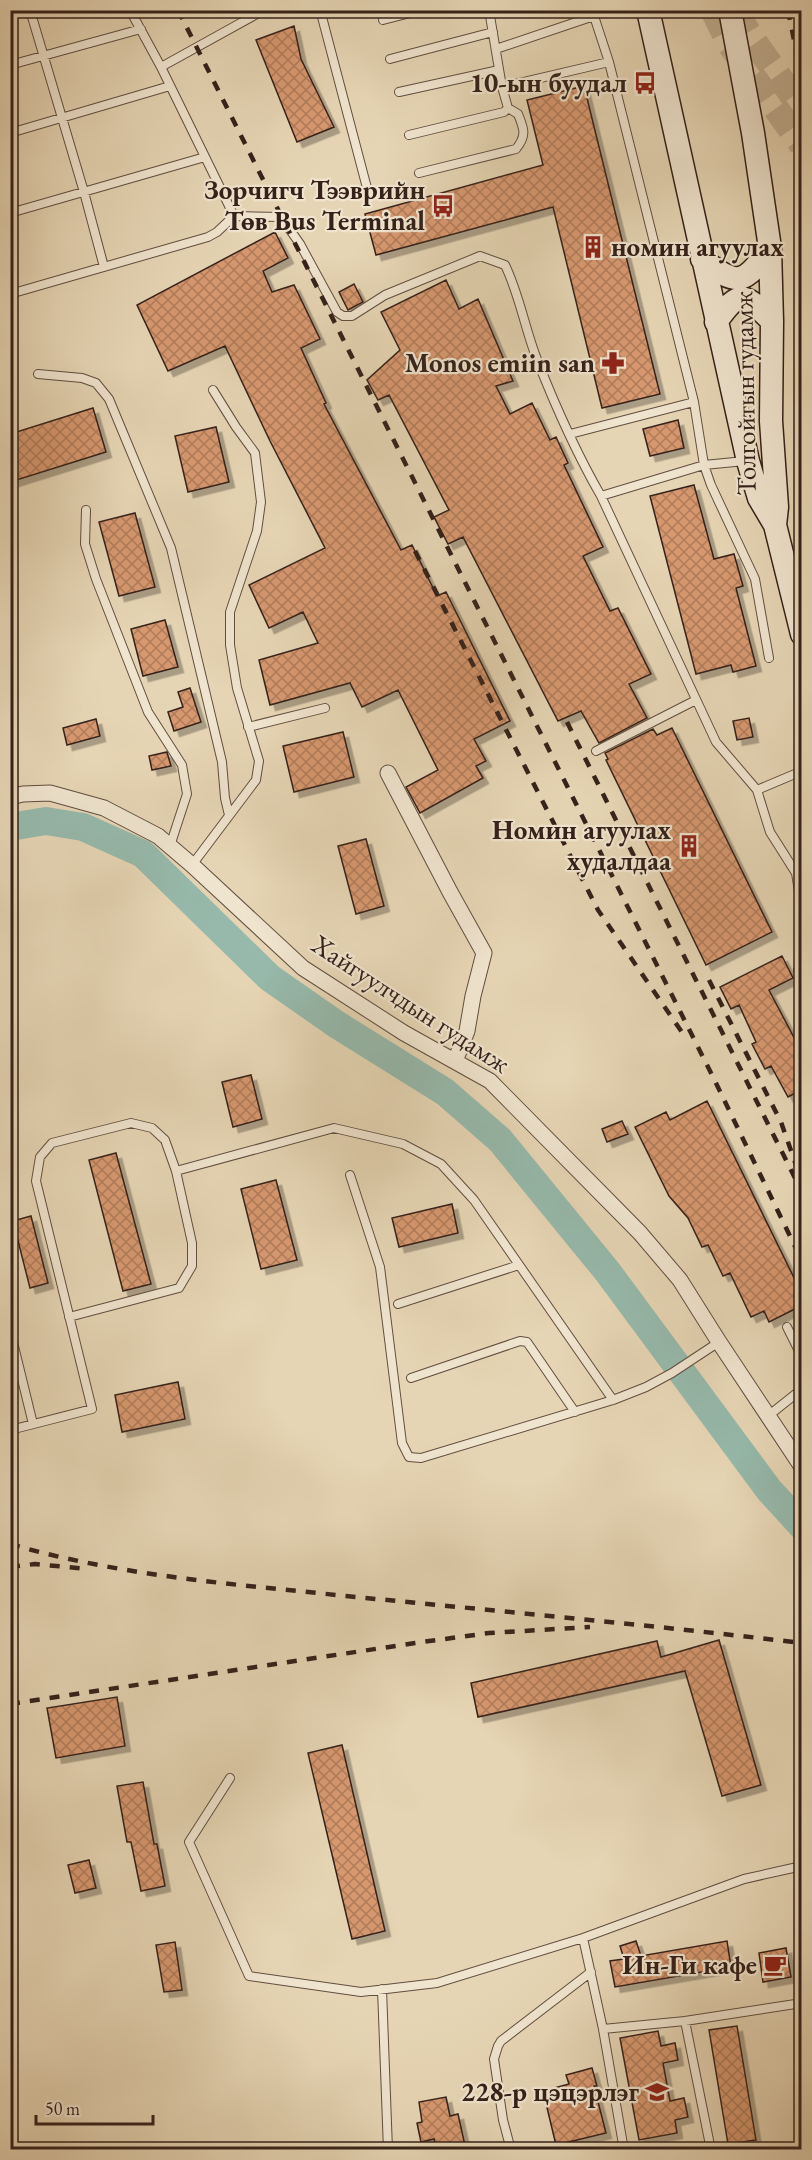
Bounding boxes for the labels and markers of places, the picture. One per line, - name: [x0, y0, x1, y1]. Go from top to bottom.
- place label: 10-ын буудал: [470, 65, 627, 100]
- bus stop icon: 10-ын буудал: [632, 70, 658, 96]
- place label: Зорчигч Тээврийн Төв Bus Terminal: [204, 172, 425, 238]
- bus stop icon: Зорчигч Тээврийн Төв Bus Terminal: [430, 193, 456, 219]
- place label: номин агуулах: [611, 229, 784, 264]
- building icon: номин агуулах: [580, 234, 606, 260]
- place label: Monos emiin san: [405, 345, 595, 380]
- pharmacy icon: Monos emiin san: [600, 350, 626, 376]
- place label: Номин агуулах худалдаа: [492, 812, 671, 878]
- building icon: Номин агуулах худалдаа: [676, 833, 702, 859]
- place label: Ин-Ги кафе: [622, 1947, 757, 1982]
- cafe icon: Ин-Ги кафе: [762, 1952, 788, 1978]
- place label: 228-р цэцэрлэг: [461, 2074, 639, 2109]
- school or university icon: 228-р цэцэрлэг: [644, 2079, 670, 2105]

